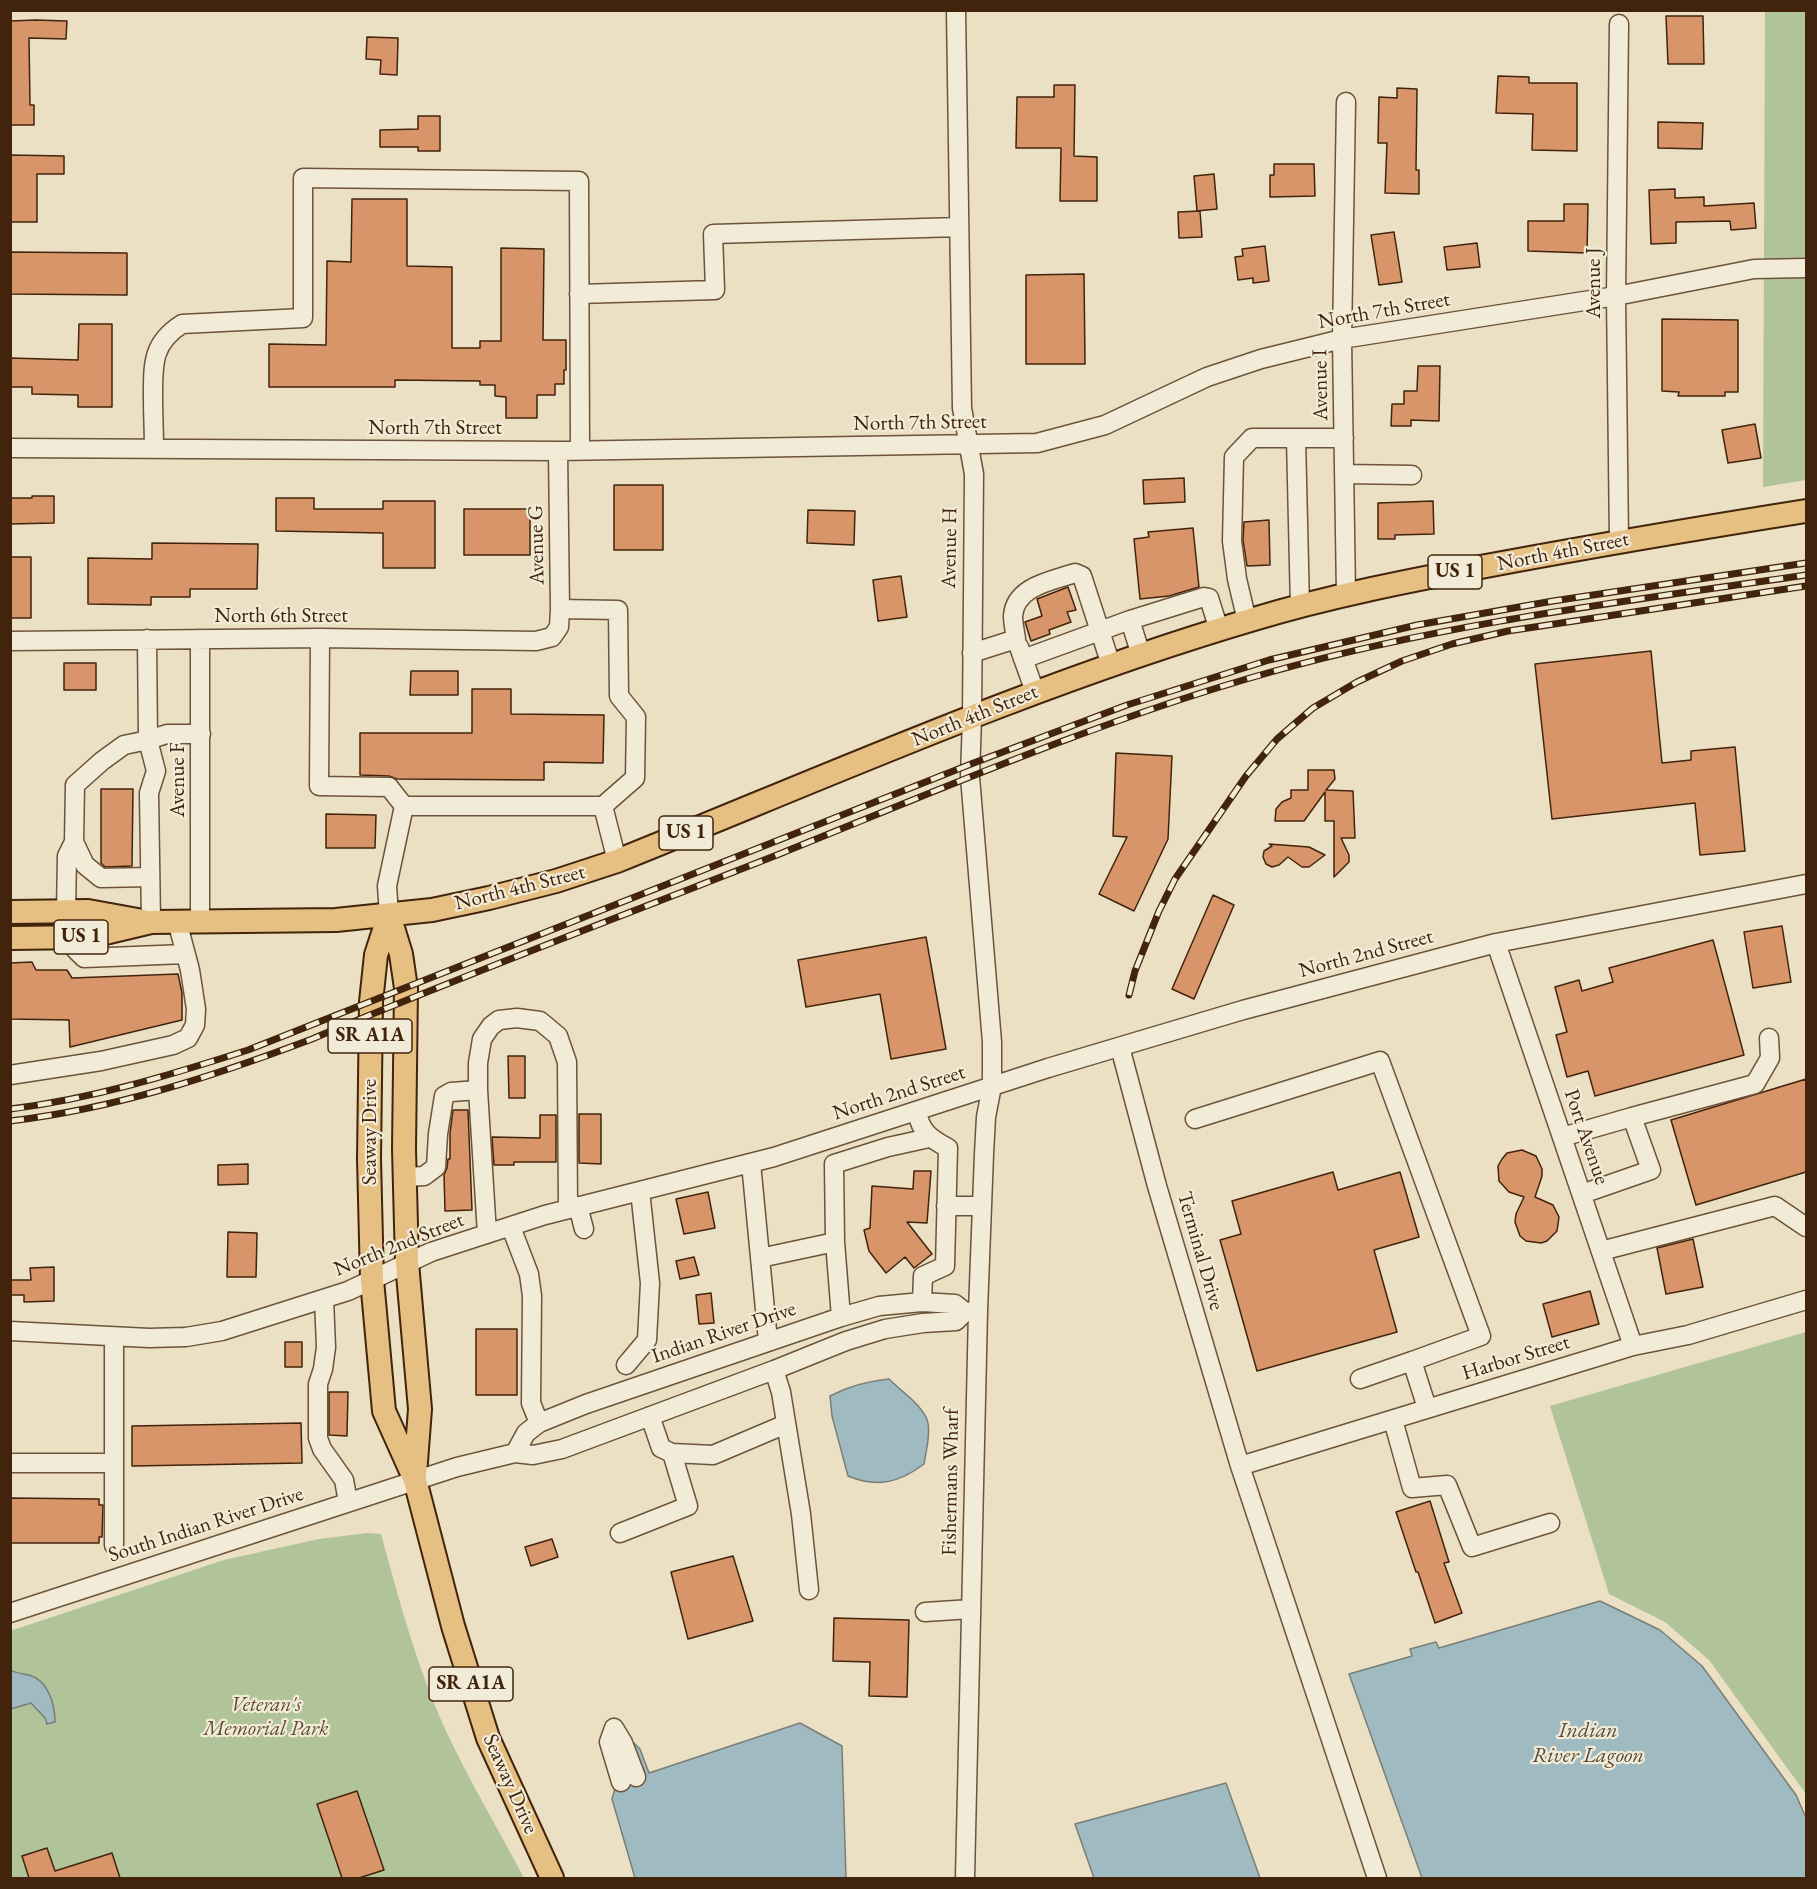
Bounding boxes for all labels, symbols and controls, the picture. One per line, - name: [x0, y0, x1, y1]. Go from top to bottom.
- street label: Avenue J: [1581, 247, 1607, 319]
- street label: North 7th Street: [1316, 287, 1452, 335]
- street label: Avenue I: [1308, 349, 1334, 421]
- street label: North 7th Street: [853, 409, 987, 437]
- street label: North 7th Street: [368, 415, 502, 441]
- street label: Avenue G: [524, 505, 550, 585]
- street label: Avenue H: [937, 507, 963, 589]
- street label: North 4th Street: [1495, 527, 1631, 577]
- road number: US 1: [1428, 555, 1482, 589]
- street label: North 6th Street: [214, 603, 348, 629]
- street label: North 4th Street: [908, 679, 1042, 753]
- street label: Avenue F: [165, 742, 191, 818]
- road number: US 1: [659, 816, 713, 850]
- street label: North 4th Street: [452, 860, 588, 916]
- road number: US 1: [54, 920, 108, 954]
- street label: North 2nd Street: [1296, 924, 1436, 984]
- road number: SR A1A: [328, 1019, 412, 1053]
- street label: North 2nd Street: [830, 1060, 968, 1126]
- street label: Seaway Drive: [357, 1079, 383, 1185]
- street label: Port Avenue: [1558, 1086, 1614, 1188]
- street label: Terminal Drive: [1171, 1189, 1229, 1313]
- street label: North 2nd Street: [330, 1208, 468, 1282]
- street label: Indian River Drive: [649, 1297, 799, 1369]
- street label: Harbor Street: [1459, 1330, 1573, 1386]
- street label: Fishermans Wharf: [937, 1408, 965, 1556]
- street label: South Indian River Drive: [105, 1482, 307, 1568]
- road number: SR A1A: [429, 1667, 513, 1701]
- park label: Veteran's Memorial Park: [203, 1692, 329, 1742]
- water label: Indian River Lagoon: [1532, 1718, 1644, 1770]
- street label: Seaway Drive: [477, 1730, 543, 1838]

